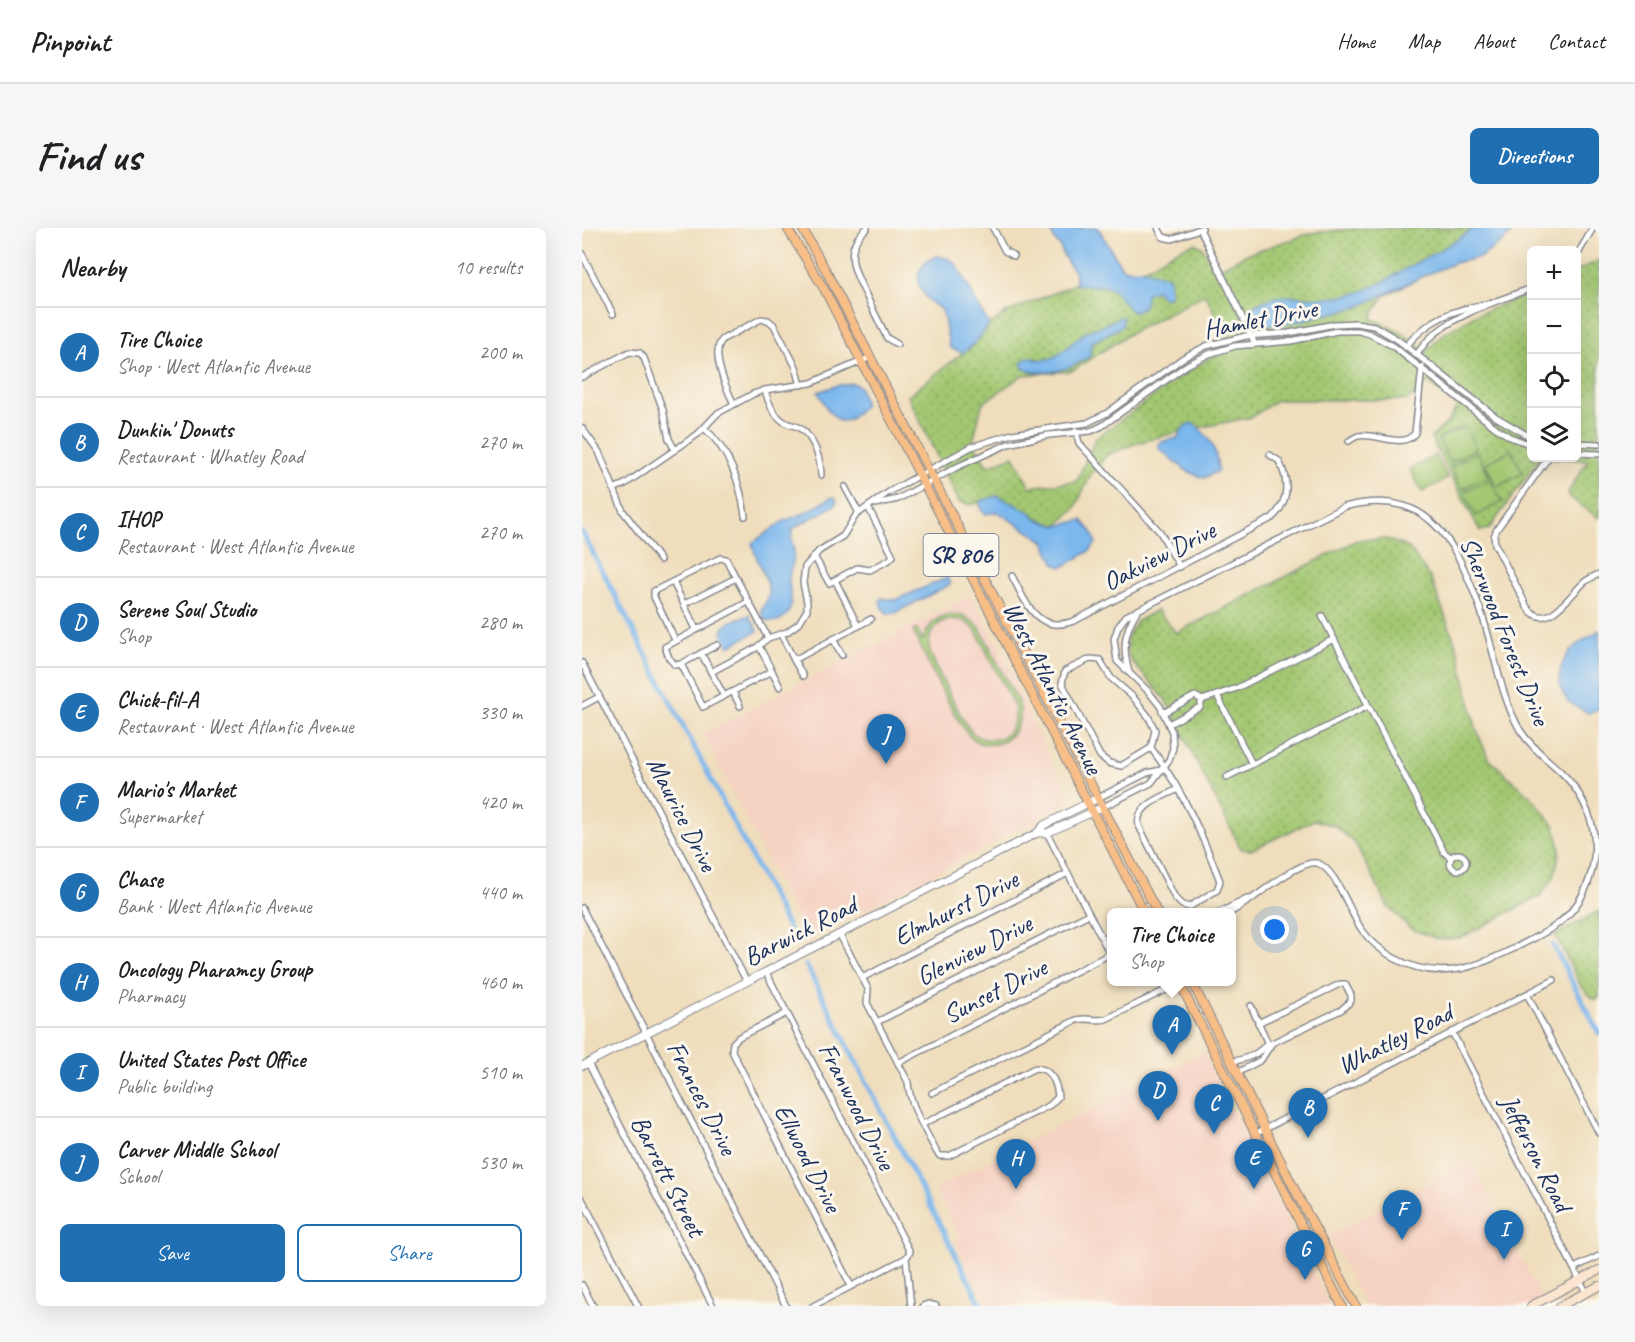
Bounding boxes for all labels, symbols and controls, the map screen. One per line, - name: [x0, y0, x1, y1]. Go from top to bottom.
- text: Pinpoint: [30, 24, 110, 59]
- text: Home: [1337, 28, 1375, 54]
- text: Map: [1408, 28, 1440, 54]
- text: About: [1473, 28, 1515, 54]
- text: Contact: [1548, 28, 1605, 54]
- button: Directions: [1470, 128, 1599, 184]
- text: Find us: [36, 130, 141, 183]
- map controls: [1527, 246, 1581, 462]
- button: +: [1527, 246, 1581, 300]
- text: Nearby: [60, 251, 125, 284]
- text: 10 results: [454, 255, 522, 280]
- street label: Hamlet Drive: [1200, 291, 1322, 346]
- button: −: [1527, 300, 1581, 354]
- text: Tire Choice: [117, 326, 201, 354]
- text: A: [74, 340, 85, 365]
- text: 200 m: [479, 340, 522, 365]
- text: Shop · West Atlantic Avenue: [117, 354, 310, 379]
- button: locate: [1527, 354, 1581, 408]
- button: layers: [1527, 408, 1581, 462]
- text: Dunkin' Donuts: [117, 416, 233, 444]
- text: B: [74, 430, 85, 455]
- text: 270 m: [479, 430, 522, 455]
- text: Restaurant · Whatley Road: [117, 444, 303, 469]
- text: IHOP: [117, 506, 160, 534]
- street label: Oakview Drive: [1097, 513, 1222, 598]
- text: C: [75, 520, 84, 545]
- text: 270 m: [479, 520, 522, 545]
- street label: Sherwood Forest Drive: [1452, 532, 1559, 732]
- text: Restaurant · West Atlantic Avenue: [117, 534, 353, 559]
- road number: SR 806: [924, 534, 998, 576]
- text: Serene Soul Studio: [117, 596, 256, 624]
- street label: West Atlantic Avenue: [995, 596, 1111, 781]
- text: D: [74, 610, 85, 635]
- text: 280 m: [479, 610, 522, 635]
- text: Shop: [117, 624, 151, 649]
- text: Chick-fil-A: [117, 686, 198, 714]
- text: E: [74, 700, 85, 725]
- text: 330 m: [479, 700, 522, 725]
- text: Restaurant · West Atlantic Avenue: [117, 714, 353, 739]
- pin: J: [866, 714, 906, 764]
- street label: Maurice Drive: [639, 751, 726, 878]
- text: Mario's Market: [117, 776, 235, 804]
- text: F: [75, 790, 84, 815]
- text: 420 m: [479, 790, 522, 815]
- text: Supermarket: [117, 804, 202, 829]
- street label: Elmhurst Drive: [888, 862, 1025, 953]
- text: Chase: [117, 866, 163, 894]
- text: G: [75, 880, 84, 905]
- text: 440 m: [479, 880, 522, 905]
- street label: Barwick Road: [738, 887, 865, 974]
- text: Bank · West Atlantic Avenue: [117, 894, 311, 919]
- street label: Glenview Drive: [911, 906, 1039, 993]
- popup: [1107, 908, 1236, 986]
- your location: [1260, 915, 1289, 944]
- text: Tire Choice: [1130, 921, 1214, 949]
- text: Shop: [1130, 949, 1164, 974]
- street label: Sunset Drive: [938, 950, 1055, 1031]
- text: Oncology Pharamcy Group: [117, 956, 312, 984]
- text: H: [74, 970, 85, 995]
- text: 460 m: [479, 970, 522, 995]
- text: Pharmacy: [117, 984, 185, 1009]
- street label: Whatley Road: [1332, 994, 1461, 1082]
- pin: A: [1152, 1006, 1192, 1055]
- street label: Frances Drive: [659, 1036, 746, 1163]
- street label: Franwood Drive: [811, 1037, 904, 1177]
- text: United States Post Office: [117, 1046, 305, 1074]
- text: I: [75, 1060, 84, 1085]
- text: 510 m: [479, 1060, 522, 1085]
- pin: D: [1138, 1072, 1178, 1121]
- text: Public building: [117, 1074, 212, 1099]
- pin: C: [1194, 1084, 1234, 1134]
- street label: Jefferson Road: [1492, 1087, 1581, 1220]
- pin: B: [1288, 1088, 1328, 1138]
- street label: Ellwood Drive: [767, 1098, 850, 1220]
- street label: Barrett Street: [623, 1110, 714, 1244]
- text: Carver Middle School: [117, 1136, 276, 1164]
- pin: H: [996, 1140, 1036, 1189]
- pin: E: [1234, 1140, 1274, 1189]
- text: J: [76, 1150, 83, 1175]
- text: 530 m: [479, 1150, 522, 1175]
- text: School: [117, 1164, 160, 1189]
- pin: F: [1382, 1190, 1422, 1240]
- pin: I: [1484, 1210, 1524, 1260]
- button: Save: [60, 1224, 285, 1282]
- button: Share: [297, 1224, 522, 1282]
- pin: G: [1286, 1230, 1324, 1280]

